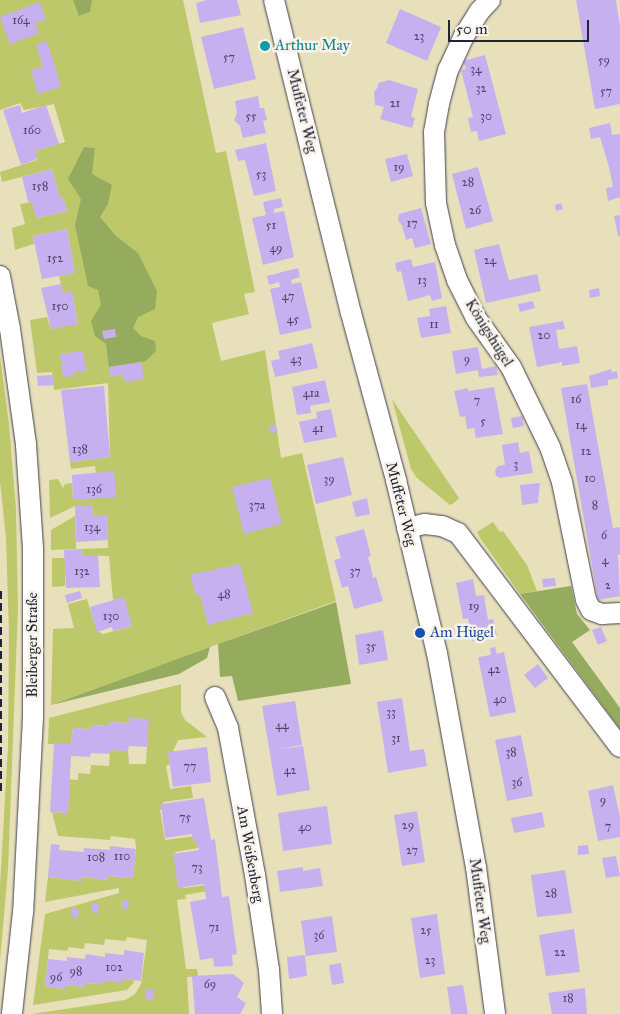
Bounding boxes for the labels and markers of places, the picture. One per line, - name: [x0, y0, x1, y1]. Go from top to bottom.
- place label: Arthur May: [275, 37, 350, 55]
- marker: Arthur May: [259, 40, 271, 52]
- place label: Am Hügel: [430, 624, 494, 642]
- marker: Am Hügel: [414, 627, 426, 639]

